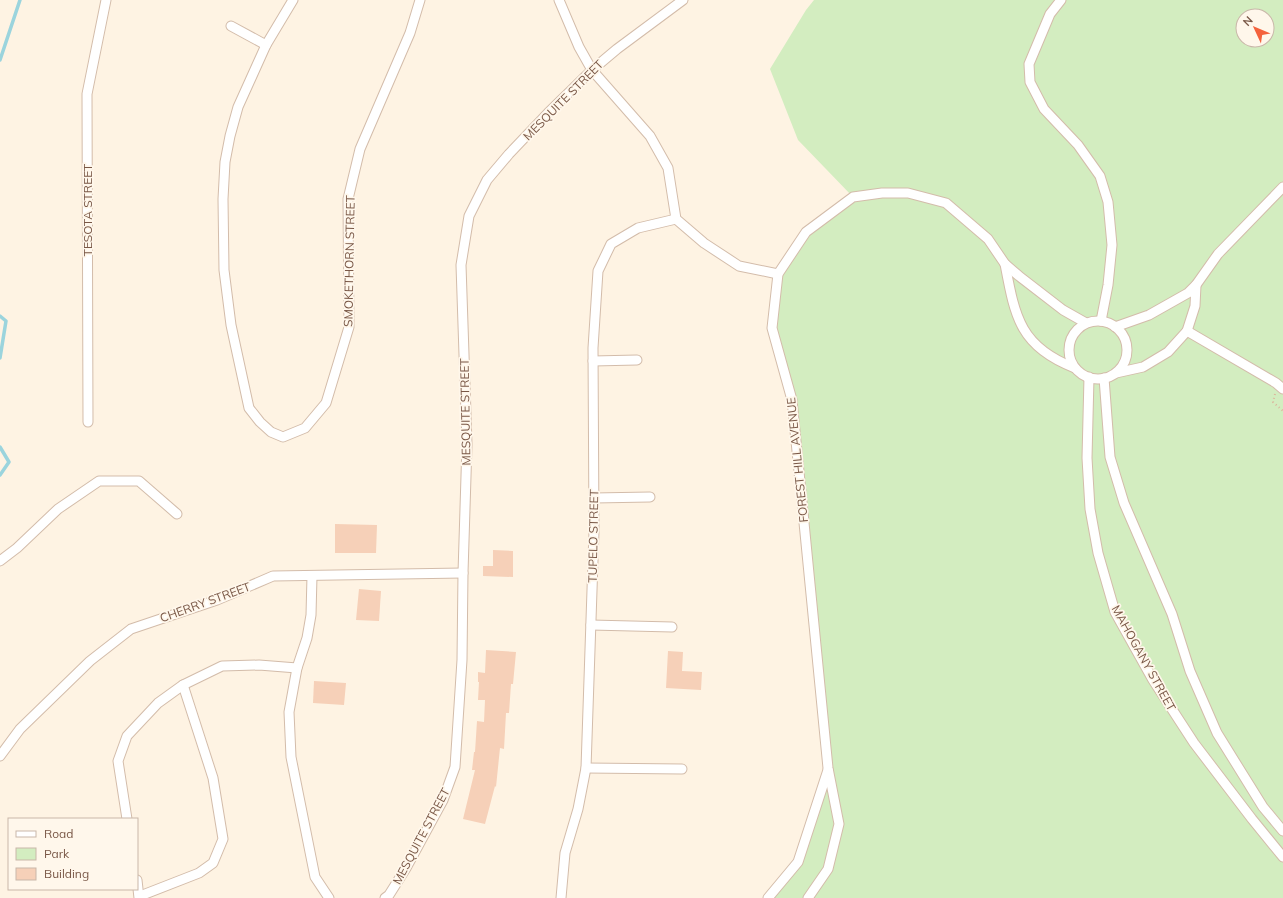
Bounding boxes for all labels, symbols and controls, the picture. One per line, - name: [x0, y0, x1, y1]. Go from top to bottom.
- north arrow: [1235, 8, 1275, 48]
- text: N: [1240, 13, 1256, 29]
- street label: MESQUITE STREET: [520, 56, 607, 143]
- street label: TESOTA STREET: [80, 163, 95, 256]
- street label: SMOKETHORN STREET: [340, 194, 358, 327]
- street label: MESQUITE STREET: [457, 357, 473, 466]
- street label: FOREST HILL AVENUE: [783, 397, 811, 523]
- street label: TUPELO STREET: [585, 488, 601, 583]
- street label: CHERRY STREET: [158, 578, 253, 625]
- street label: MAHOGANY STREET: [1109, 602, 1180, 714]
- street label: MESQUITE STREET: [389, 784, 453, 887]
- legend: [8, 818, 138, 890]
- text: Road: [44, 826, 73, 841]
- text: Park: [44, 846, 70, 861]
- text: Building: [44, 866, 89, 881]

